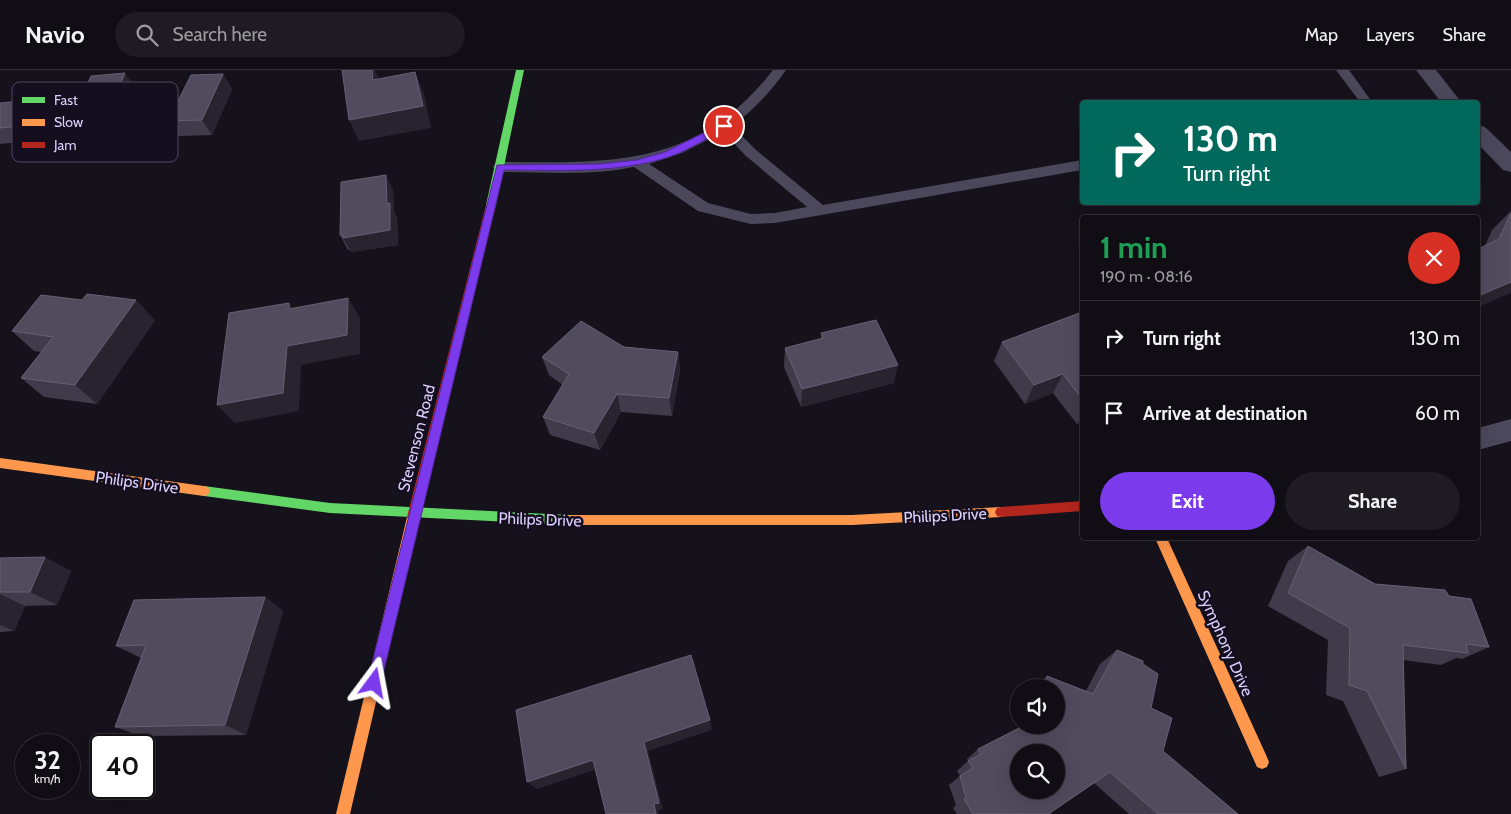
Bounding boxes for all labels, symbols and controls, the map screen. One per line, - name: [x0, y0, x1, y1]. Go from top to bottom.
- search box: [115, 12, 465, 57]
- text: Navio: [25, 20, 85, 49]
- icon: search: [133, 21, 161, 49]
- text: Search here: [173, 23, 267, 46]
- text: Map: [1305, 24, 1338, 46]
- text: Layers: [1366, 24, 1415, 46]
- text: Share: [1443, 24, 1486, 46]
- legend: [12, 82, 178, 162]
- text: Fast: [54, 91, 78, 109]
- pin: [703, 105, 745, 147]
- icon: arrive: [710, 112, 738, 140]
- text: Slow: [54, 113, 83, 131]
- text: 130 m: [1183, 117, 1278, 160]
- icon: right: [1100, 120, 1165, 185]
- text: Jam: [53, 136, 76, 154]
- text: Turn right: [1183, 160, 1270, 187]
- text: 1 min: [1100, 229, 1168, 266]
- button: close: [1408, 232, 1460, 284]
- text: 190 m · 08:16: [1100, 267, 1193, 286]
- icon: right: [1100, 324, 1128, 352]
- text: Turn right: [1143, 327, 1221, 350]
- text: 130 m: [1409, 327, 1460, 350]
- street label: Stevenson Road: [394, 382, 439, 494]
- icon: arrive: [1100, 399, 1128, 427]
- text: Arrive at destination: [1143, 402, 1307, 425]
- text: 60 m: [1415, 402, 1460, 425]
- street label: Philips Drive: [94, 467, 180, 498]
- button: Exit: [1100, 472, 1275, 530]
- button: Share: [1285, 472, 1460, 530]
- street label: Philips Drive: [903, 504, 987, 527]
- street label: Philips Drive: [498, 509, 582, 530]
- street label: Symphony Drive: [1194, 587, 1257, 699]
- position arrow: [347, 656, 399, 708]
- map controls: [1010, 679, 1065, 799]
- button: sound: [1010, 679, 1065, 734]
- speed limit sign: 40: [90, 734, 155, 799]
- button: search: [1010, 744, 1065, 799]
- text: 32: [34, 745, 61, 775]
- text: km/h: [34, 771, 61, 786]

